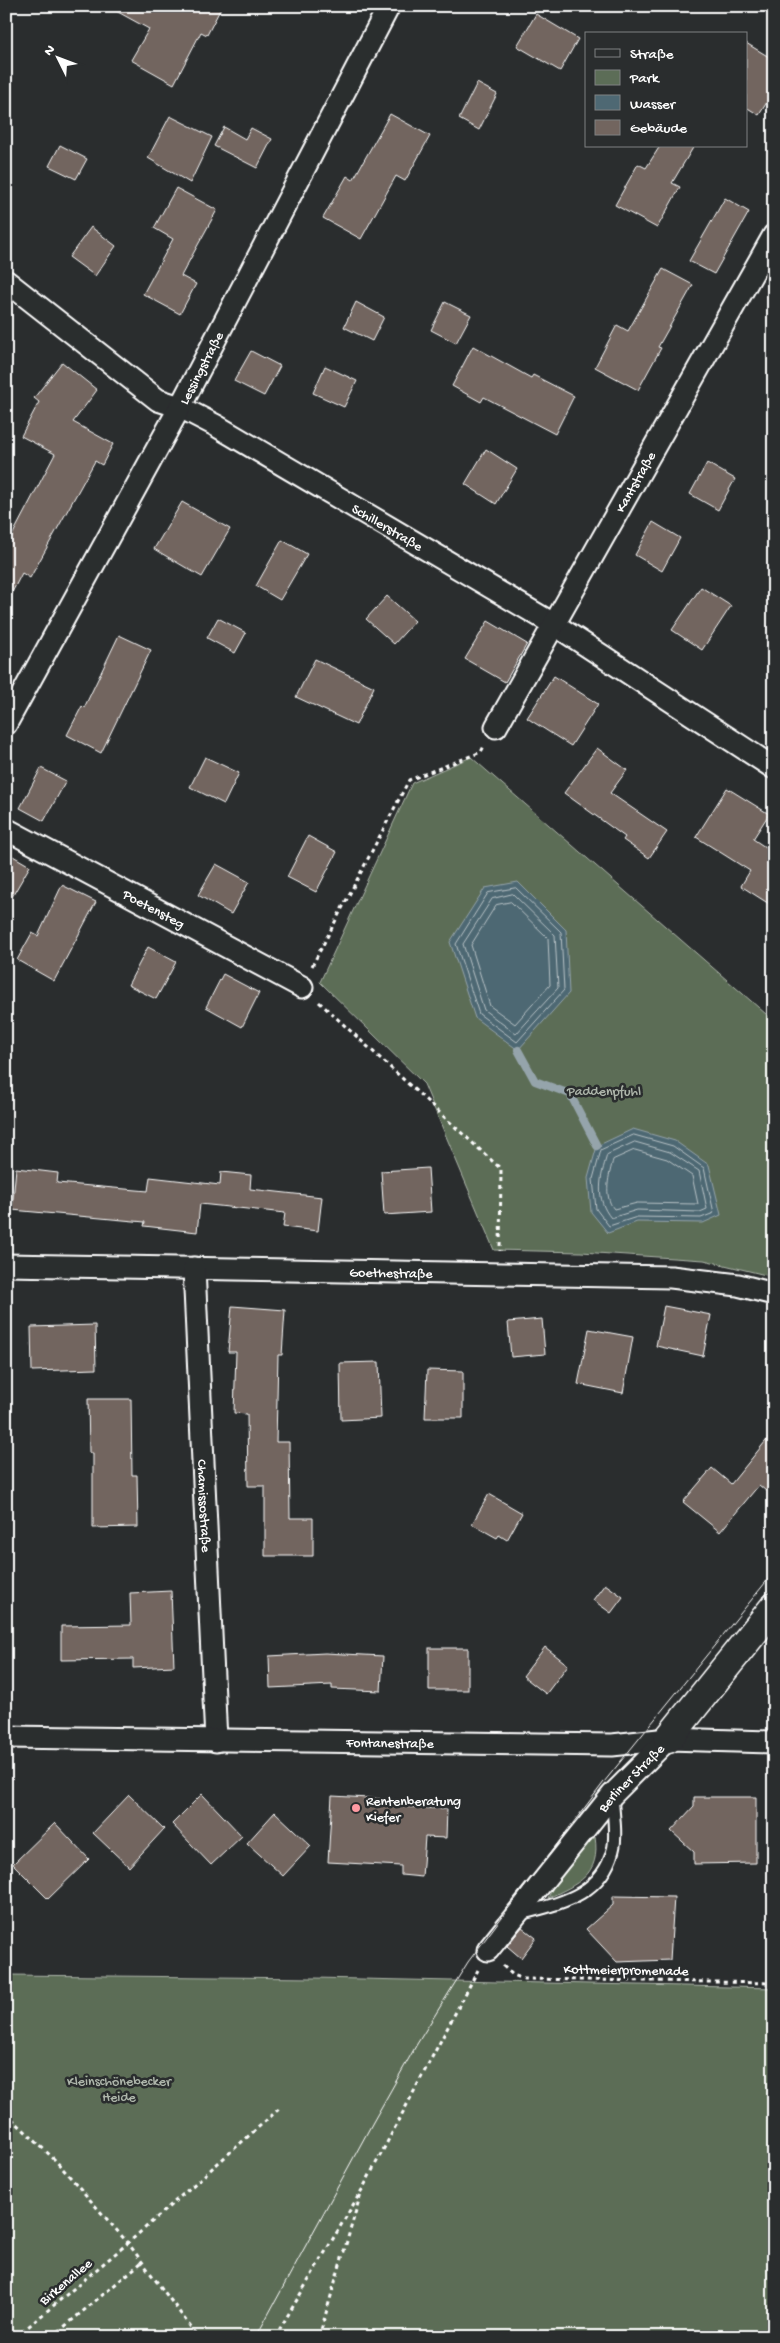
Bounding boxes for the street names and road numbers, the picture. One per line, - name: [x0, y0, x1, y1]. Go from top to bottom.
- street label: Lessingstraße: [177, 329, 229, 408]
- street label: Kantstraße: [613, 449, 661, 516]
- street label: Schillerstraße: [348, 501, 426, 557]
- street label: Poetensteg: [118, 886, 187, 934]
- street label: Goethestraße: [349, 1265, 433, 1284]
- street label: Chamissostraße: [192, 1459, 213, 1553]
- street label: Fontanestraße: [345, 1735, 435, 1754]
- street label: Berliner Straße: [595, 1741, 670, 1817]
- street label: Kottmeierpromenade: [563, 1962, 689, 1981]
- street label: Birkenallee: [36, 2255, 97, 2311]

